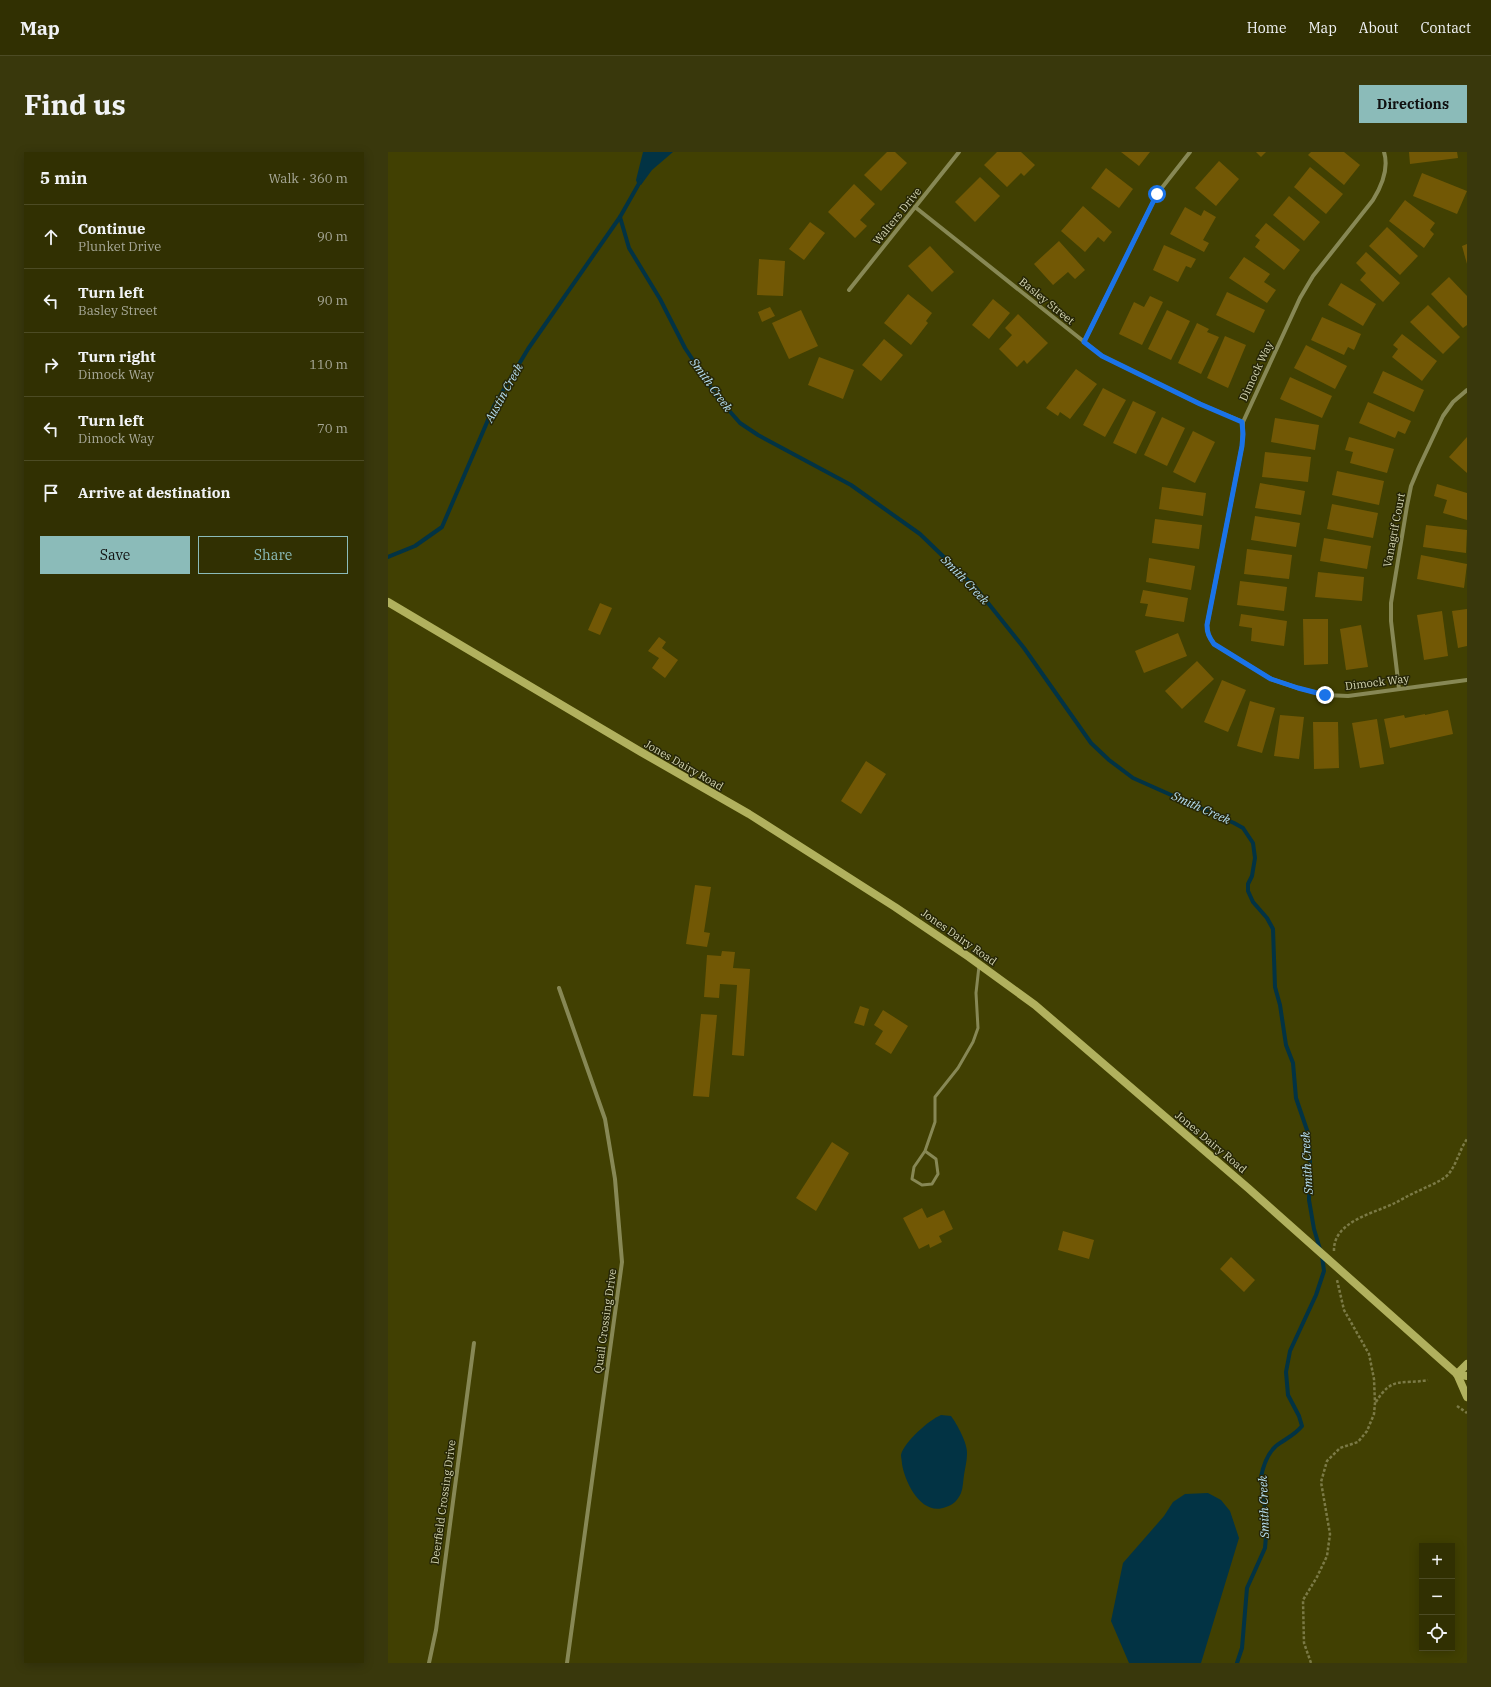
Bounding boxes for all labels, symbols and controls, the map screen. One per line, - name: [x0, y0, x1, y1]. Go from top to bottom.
- text: Map: [20, 16, 60, 40]
- text: Home: [1247, 19, 1286, 37]
- text: Map: [1308, 19, 1337, 37]
- text: About: [1359, 19, 1398, 37]
- text: Contact: [1420, 19, 1471, 37]
- button: Directions: [1359, 85, 1467, 123]
- text: Find us: [24, 86, 126, 123]
- text: 5 min: [40, 167, 88, 189]
- text: Walk · 360 m: [269, 170, 348, 187]
- street label: Walters Drive: [870, 184, 924, 247]
- route start: [1148, 185, 1166, 203]
- text: Continue: [78, 219, 145, 238]
- icon: ahead: [40, 226, 62, 248]
- text: 90 m: [317, 228, 348, 245]
- text: Plunket Drive: [78, 238, 161, 255]
- street label: Basley Street: [1016, 274, 1078, 328]
- text: Turn left: [78, 283, 144, 302]
- icon: left: [40, 290, 62, 312]
- text: 90 m: [317, 292, 348, 309]
- text: Basley Street: [78, 302, 157, 319]
- street label: Dimock Way: [1236, 339, 1276, 403]
- text: Turn right: [78, 347, 156, 366]
- icon: right: [40, 354, 62, 376]
- water label: Smith Creek: [686, 354, 736, 415]
- text: 110 m: [309, 356, 348, 373]
- water label: Austin Creek: [481, 360, 526, 426]
- text: Dimock Way: [78, 366, 154, 383]
- text: Turn left: [78, 411, 144, 430]
- icon: left: [40, 418, 62, 440]
- text: 70 m: [317, 420, 348, 437]
- text: Dimock Way: [78, 430, 154, 447]
- icon: arrive: [40, 482, 62, 504]
- text: Arrive at destination: [78, 483, 230, 502]
- street label: Vanagrif Court: [1380, 492, 1408, 568]
- button: Save: [40, 536, 190, 574]
- button: Share: [198, 536, 348, 574]
- water label: Smith Creek: [937, 551, 993, 608]
- street label: Dimock Way: [1344, 671, 1410, 693]
- route end: [1316, 686, 1334, 704]
- street label: Jones Dairy Road: [642, 737, 726, 793]
- water label: Smith Creek: [1168, 787, 1234, 827]
- street label: Jones Dairy Road: [919, 906, 1000, 968]
- street label: Jones Dairy Road: [1172, 1108, 1250, 1176]
- water label: Smith Creek: [1297, 1131, 1316, 1196]
- street label: Quail Crossing Drive: [591, 1268, 619, 1374]
- street label: Deerfield Crossing Drive: [427, 1439, 459, 1565]
- water label: Smith Creek: [1255, 1475, 1272, 1540]
- map controls: [1419, 1543, 1455, 1651]
- button: +: [1419, 1543, 1455, 1579]
- button: −: [1419, 1579, 1455, 1615]
- button: locate: [1419, 1615, 1455, 1651]

